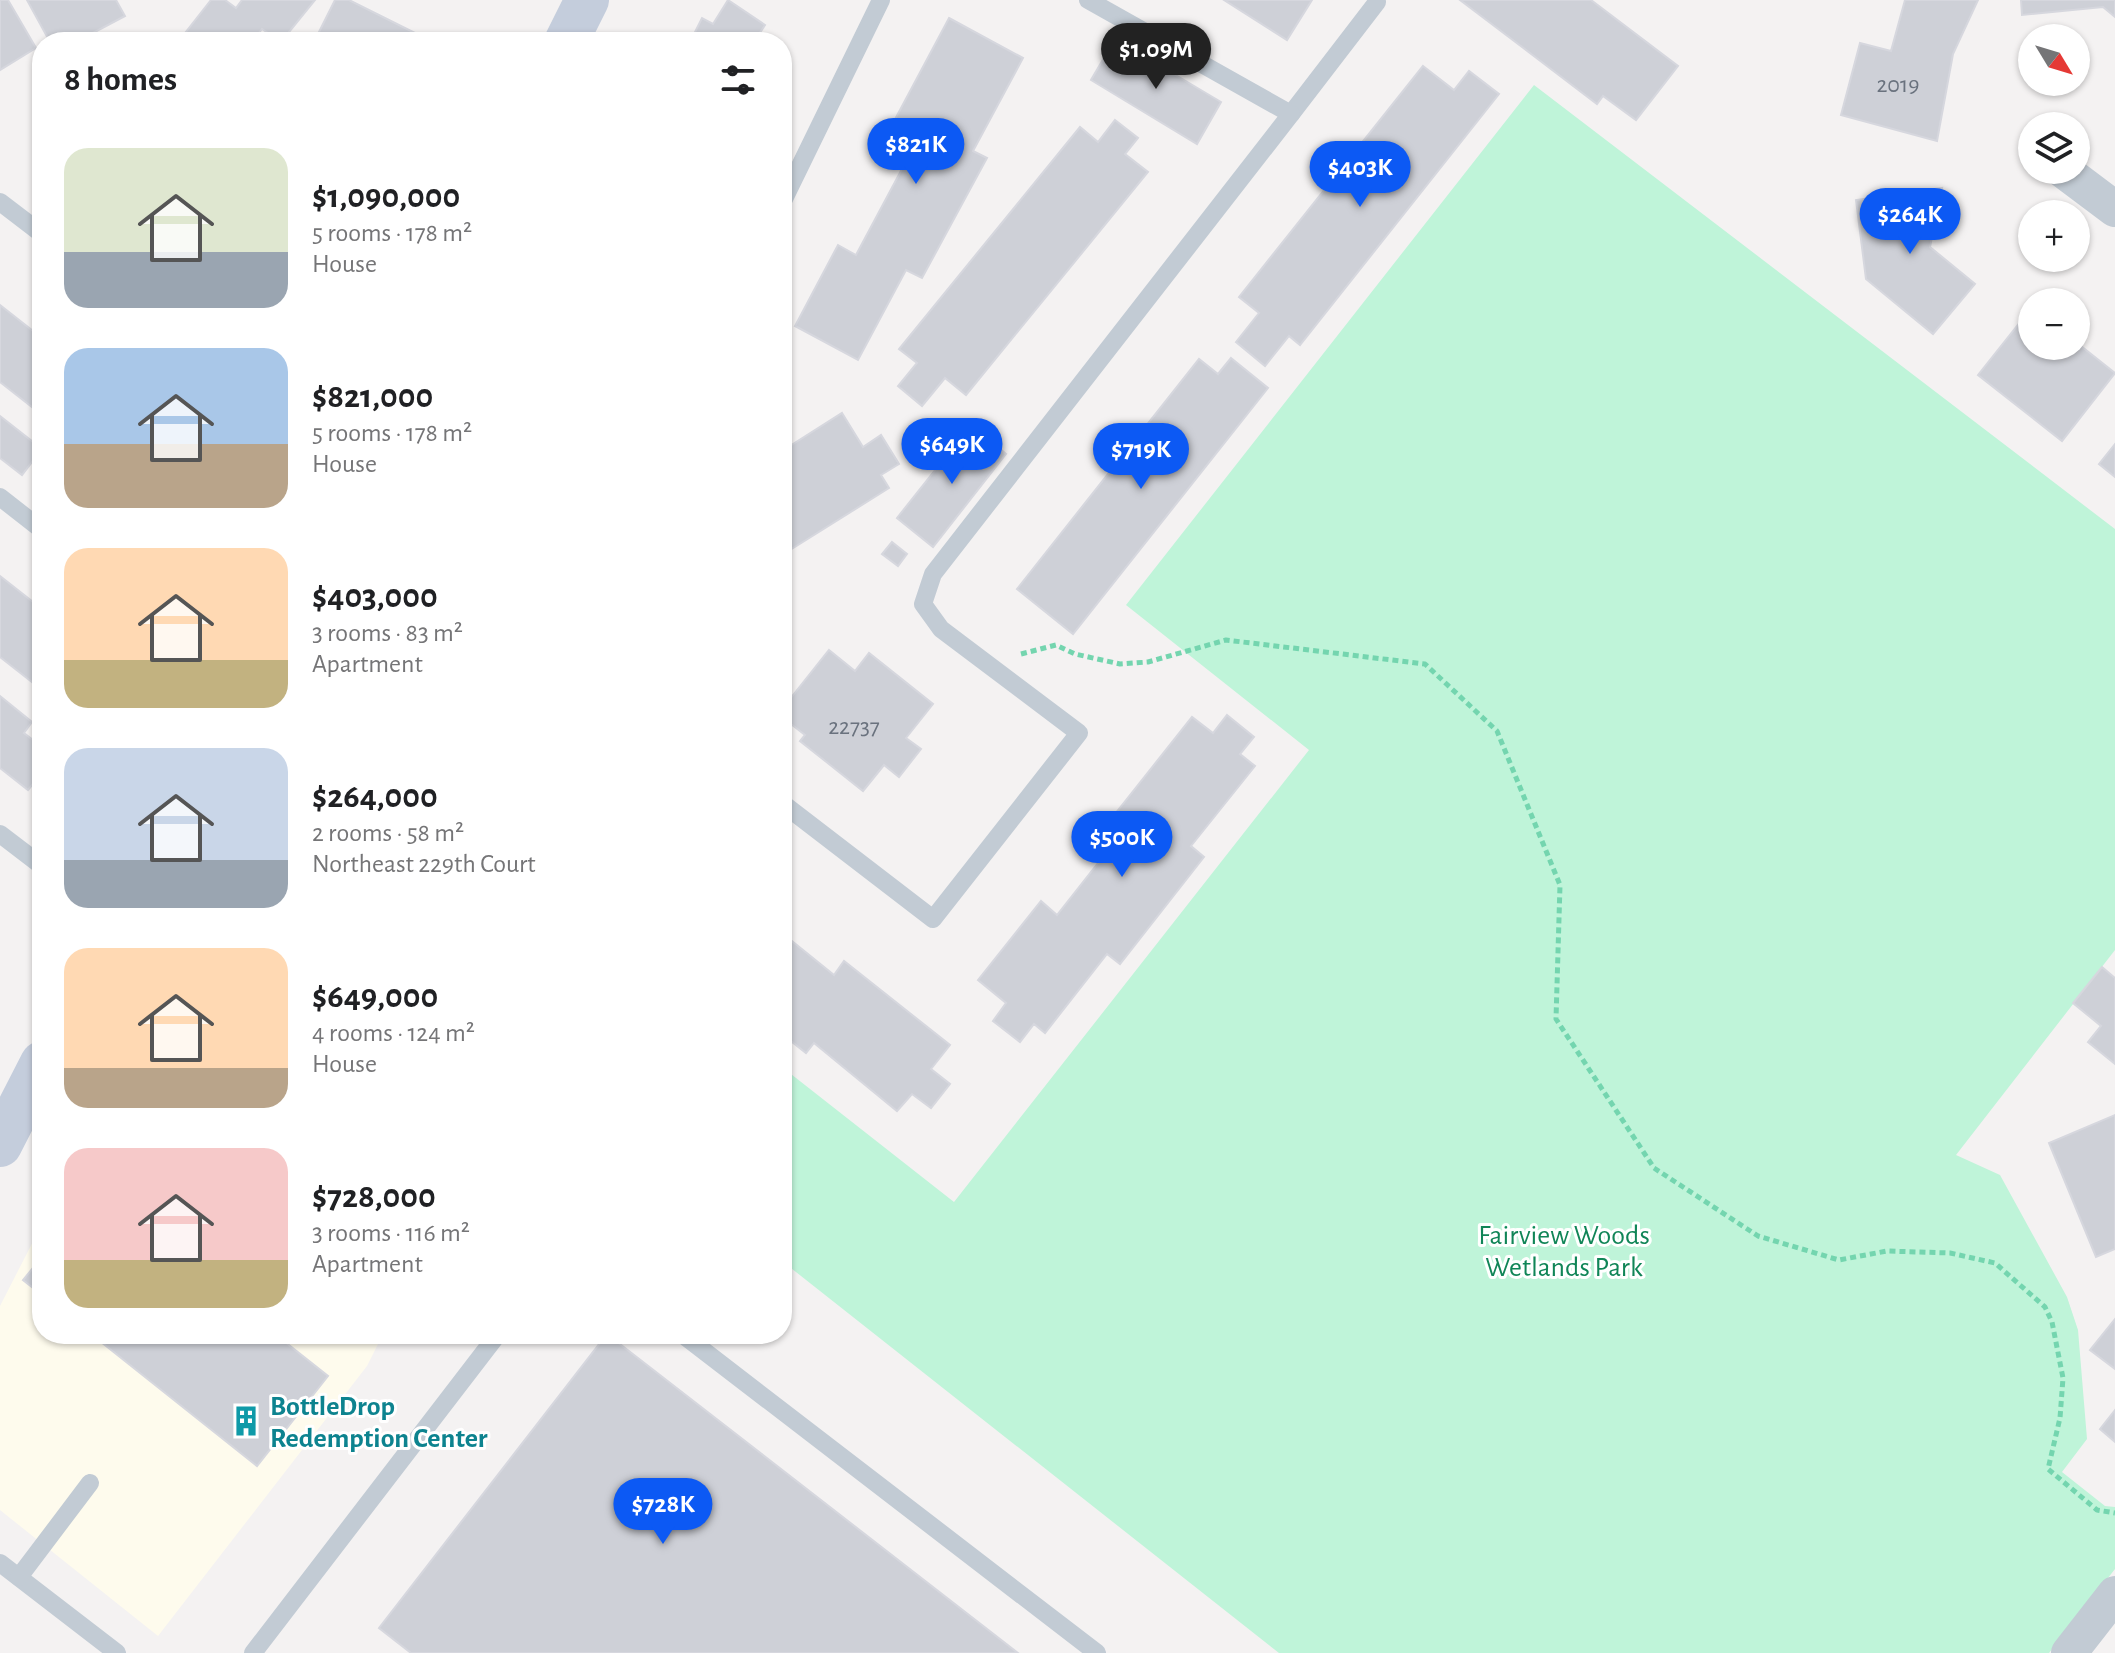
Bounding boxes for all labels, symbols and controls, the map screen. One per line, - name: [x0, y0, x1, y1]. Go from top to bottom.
- pin: $1.09M: [1091, 23, 1221, 91]
- north arrow: [2018, 24, 2090, 96]
- map controls: [2018, 24, 2090, 360]
- text: $1.09M: [1119, 36, 1193, 62]
- icon: filters: [716, 58, 760, 102]
- text: 8 homes: [64, 63, 177, 97]
- house number: 2019: [1876, 73, 1920, 97]
- button: layers: [2018, 112, 2090, 184]
- pin: $821K: [860, 118, 972, 186]
- text: $821K: [885, 131, 947, 157]
- pin: $403K: [1304, 141, 1416, 209]
- text: $403K: [1328, 154, 1392, 180]
- icon: home: [128, 180, 224, 276]
- text: $1,090,000: [312, 180, 460, 214]
- pin: $264K: [1854, 188, 1966, 256]
- button: +: [2018, 200, 2090, 272]
- text: $264K: [1878, 201, 1942, 227]
- text: 5 rooms · 178 m²: [312, 220, 472, 246]
- text: House: [312, 251, 377, 277]
- button: −: [2018, 288, 2090, 360]
- icon: home: [128, 380, 224, 476]
- text: $821,000: [312, 380, 433, 414]
- pin: $649K: [896, 418, 1008, 486]
- text: 5 rooms · 178 m²: [312, 420, 472, 446]
- pin: $719K: [1085, 423, 1197, 491]
- text: $649K: [919, 431, 985, 457]
- text: $719K: [1111, 436, 1171, 462]
- text: House: [312, 451, 377, 477]
- icon: home: [128, 580, 224, 676]
- text: $403,000: [312, 580, 438, 614]
- text: 3 rooms · 83 m²: [312, 620, 463, 646]
- text: Apartment: [312, 651, 423, 677]
- house number: 22737: [828, 715, 880, 739]
- icon: home: [128, 780, 224, 876]
- text: $264,000: [312, 780, 438, 814]
- pin: $500K: [1066, 811, 1178, 879]
- text: 2 rooms · 58 m²: [312, 820, 464, 846]
- text: $500K: [1089, 824, 1155, 850]
- text: Northeast 229th Court: [312, 851, 536, 877]
- icon: home: [128, 980, 224, 1076]
- text: $649,000: [312, 980, 438, 1014]
- text: 4 rooms · 124 m²: [312, 1020, 475, 1046]
- text: House: [312, 1051, 377, 1077]
- icon: home: [128, 1180, 224, 1276]
- text: $728,000: [312, 1180, 436, 1214]
- text: 3 rooms · 116 m²: [312, 1220, 470, 1246]
- park label: Fairview Woods Wetlands Park: [1478, 1222, 1650, 1282]
- text: Apartment: [312, 1251, 423, 1277]
- place label: BottleDrop Redemption Center: [270, 1393, 488, 1453]
- building icon: BottleDrop Redemption Center: [229, 1404, 263, 1438]
- pin: $728K: [607, 1478, 719, 1546]
- text: $728K: [631, 1491, 695, 1517]

